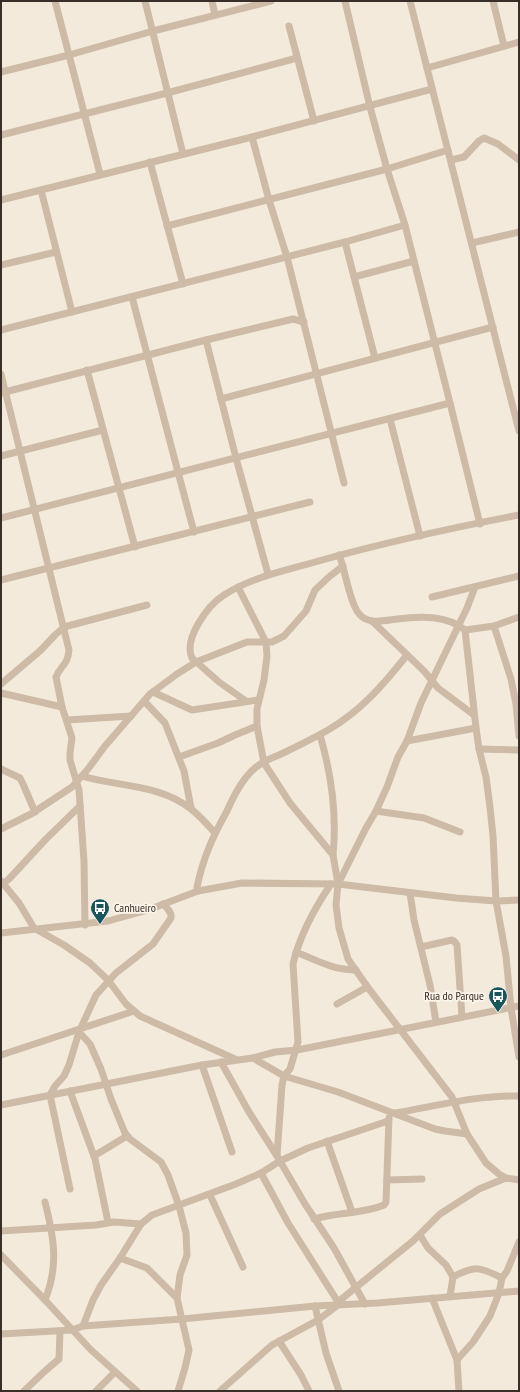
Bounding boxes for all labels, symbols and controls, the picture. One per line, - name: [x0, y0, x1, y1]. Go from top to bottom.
- bus stop icon: Canhueiro: [89, 897, 111, 925]
- place label: Canhueiro: [114, 900, 156, 915]
- bus stop icon: Rua do Parque: [487, 985, 509, 1013]
- place label: Rua do Parque: [424, 988, 484, 1003]

